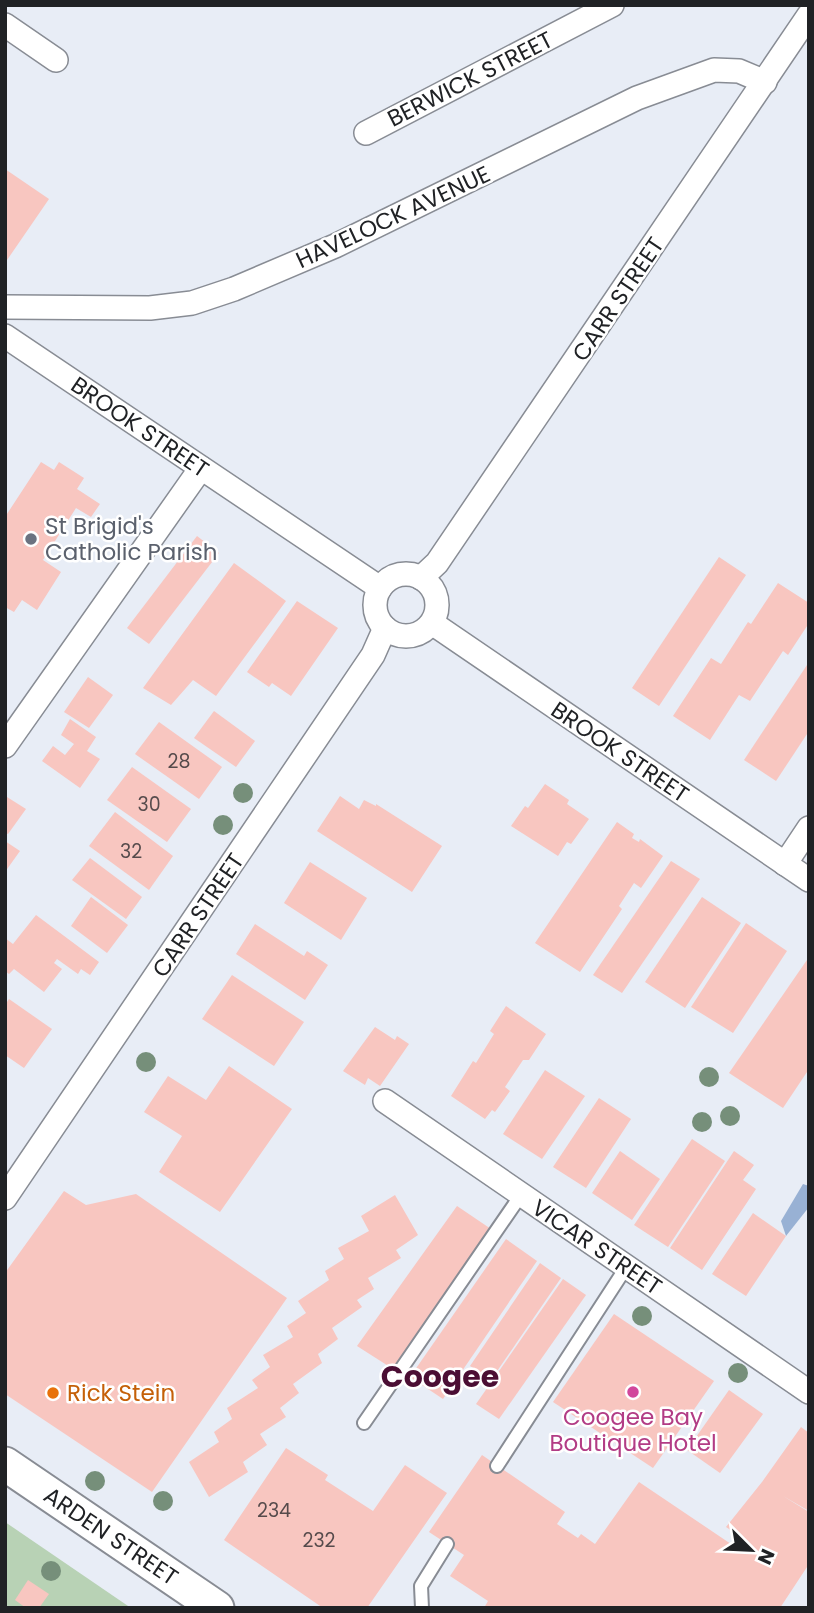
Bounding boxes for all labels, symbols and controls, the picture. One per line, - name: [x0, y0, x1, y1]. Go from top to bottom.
- street label: BERWICK STREET: [382, 24, 558, 134]
- street label: HAVELOCK AVENUE: [291, 158, 495, 276]
- street label: CARR STREET: [565, 231, 671, 367]
- street label: BROOK STREET: [65, 369, 215, 485]
- place label: St Brigid's Catholic Parish: [45, 510, 217, 568]
- marker: St Brigid's Catholic Parish: [23, 531, 39, 547]
- street label: BROOK STREET: [545, 694, 695, 810]
- house number: 28: [168, 748, 190, 775]
- house number: 30: [137, 791, 161, 818]
- house number: 32: [120, 838, 142, 865]
- street label: CARR STREET: [145, 847, 251, 983]
- street label: VICAR STREET: [526, 1192, 668, 1302]
- district label: Coogee: [381, 1355, 499, 1398]
- place label: Rick Stein: [67, 1377, 175, 1409]
- marker: Coogee Bay Boutique Hotel: [625, 1384, 641, 1400]
- marker: Rick Stein: [45, 1385, 61, 1401]
- place label: Coogee Bay Boutique Hotel: [549, 1401, 717, 1459]
- street label: ARDEN STREET: [37, 1479, 185, 1593]
- house number: 234: [257, 1497, 291, 1524]
- north arrow: [716, 1515, 786, 1585]
- house number: 232: [302, 1527, 336, 1554]
- text: N: [751, 1545, 781, 1569]

